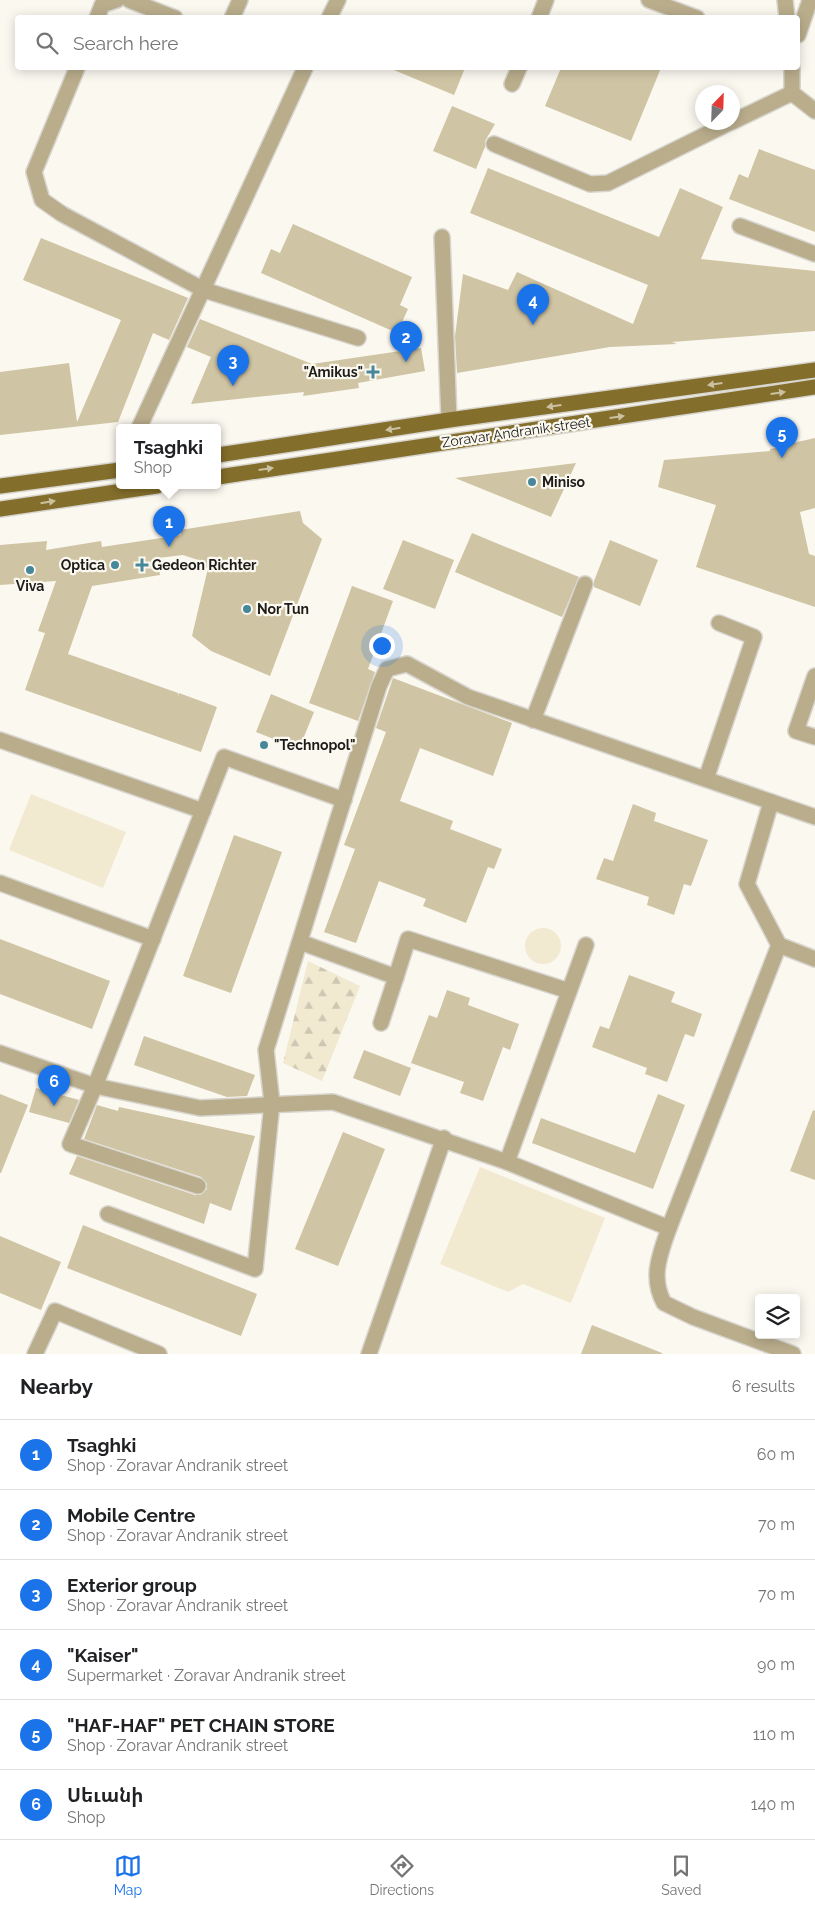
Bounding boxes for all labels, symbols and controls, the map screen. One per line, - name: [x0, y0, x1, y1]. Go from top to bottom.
- search box: [15, 15, 800, 70]
- icon: search: [33, 29, 61, 57]
- text: Search here: [73, 32, 179, 54]
- north arrow: [695, 85, 740, 130]
- pin: 4: [517, 284, 549, 325]
- pin: 2: [390, 321, 422, 362]
- pin: 3: [217, 345, 249, 386]
- place label: "Amikus": [304, 364, 363, 380]
- marker: "Amikus": [367, 366, 379, 378]
- one-way arrow: [706, 380, 722, 388]
- one-way arrow: [770, 389, 786, 397]
- one-way arrow: [545, 402, 561, 410]
- one-way arrow: [609, 413, 625, 421]
- street label: Zoravar Andranik street: [441, 414, 592, 450]
- pin: 5: [766, 417, 798, 458]
- popup: [116, 424, 221, 489]
- one-way arrow: [384, 425, 400, 433]
- text: Tsaghki: [134, 436, 203, 458]
- text: Shop: [134, 458, 172, 477]
- one-way arrow: [258, 465, 274, 473]
- place label: Miniso: [542, 474, 586, 490]
- marker: Miniso: [526, 476, 538, 488]
- one-way arrow: [41, 498, 57, 506]
- pin: 1: [153, 506, 185, 547]
- place label: Optica: [61, 557, 105, 573]
- place label: Gedeon Richter: [152, 557, 257, 573]
- marker: Optica: [109, 559, 121, 571]
- marker: Gedeon Richter: [136, 559, 148, 571]
- marker: Viva: [24, 564, 36, 576]
- place label: Viva: [16, 578, 44, 594]
- place label: Nor Tun: [257, 601, 309, 617]
- marker: Nor Tun: [241, 603, 253, 615]
- your location: [369, 633, 395, 659]
- place label: "Technopol": [274, 737, 356, 753]
- marker: "Technopol": [258, 739, 270, 751]
- pin: 6: [38, 1065, 70, 1106]
- map controls: [755, 1294, 800, 1339]
- button: layers: [755, 1294, 800, 1339]
- text: Nearby: [20, 1374, 93, 1399]
- text: 6 results: [732, 1377, 795, 1396]
- text: Tsaghki: [67, 1434, 136, 1456]
- text: 1: [32, 1445, 40, 1464]
- text: 60 m: [757, 1445, 795, 1464]
- text: Shop · Zoravar Andranik street: [67, 1456, 288, 1475]
- text: Mobile Centre: [67, 1504, 195, 1526]
- text: 2: [31, 1515, 41, 1534]
- text: 70 m: [758, 1515, 795, 1534]
- text: Shop · Zoravar Andranik street: [67, 1526, 288, 1545]
- text: Exterior group: [67, 1574, 197, 1596]
- text: 3: [32, 1585, 40, 1604]
- text: 70 m: [758, 1585, 795, 1604]
- text: Shop · Zoravar Andranik street: [67, 1596, 288, 1615]
- text: "Kaiser": [67, 1644, 138, 1666]
- text: 4: [31, 1655, 41, 1674]
- text: 90 m: [757, 1655, 795, 1674]
- text: Supermarket · Zoravar Andranik street: [67, 1666, 346, 1685]
- text: "HAF-HAF" PET CHAIN STORE: [67, 1714, 335, 1736]
- text: 5: [32, 1725, 40, 1744]
- text: 110 m: [753, 1725, 795, 1744]
- text: Shop · Zoravar Andranik street: [67, 1736, 288, 1755]
- text: Սեւանի: [67, 1784, 143, 1806]
- text: 6: [31, 1795, 41, 1814]
- text: 140 m: [751, 1795, 795, 1814]
- text: Shop: [67, 1808, 105, 1827]
- tab: Map: [114, 1852, 142, 1898]
- tab: Directions: [369, 1852, 434, 1898]
- tab: Saved: [661, 1852, 701, 1898]

